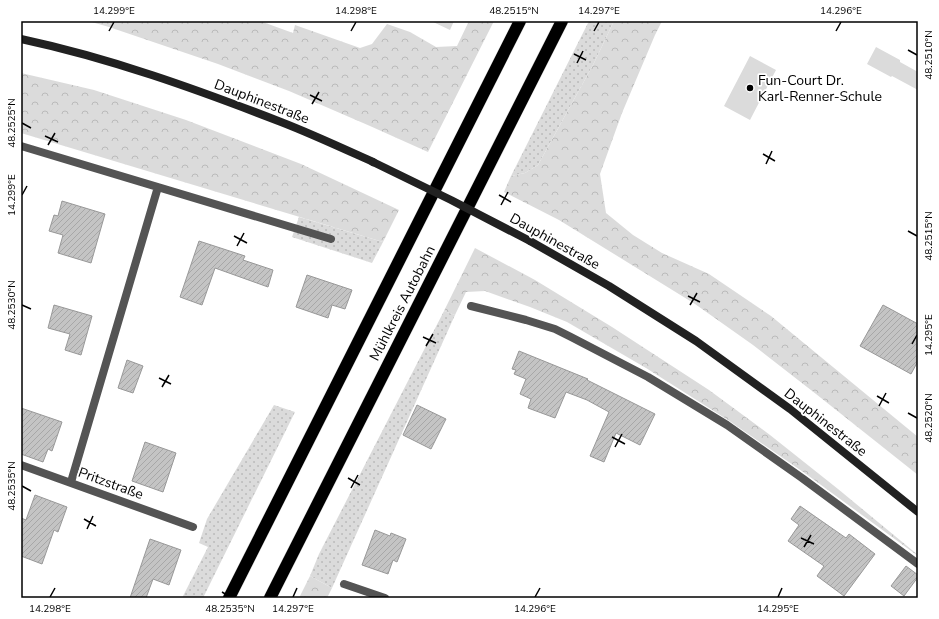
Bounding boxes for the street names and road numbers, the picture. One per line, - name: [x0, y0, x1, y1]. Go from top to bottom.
- street label: Dauphinestraße: [212, 75, 312, 128]
- street label: Dauphinestraße: [506, 209, 603, 274]
- street label: Mühlkreis Autobahn: [365, 242, 440, 364]
- street label: Dauphinestraße: [780, 384, 871, 461]
- street label: Pritzstraße: [75, 463, 146, 504]

